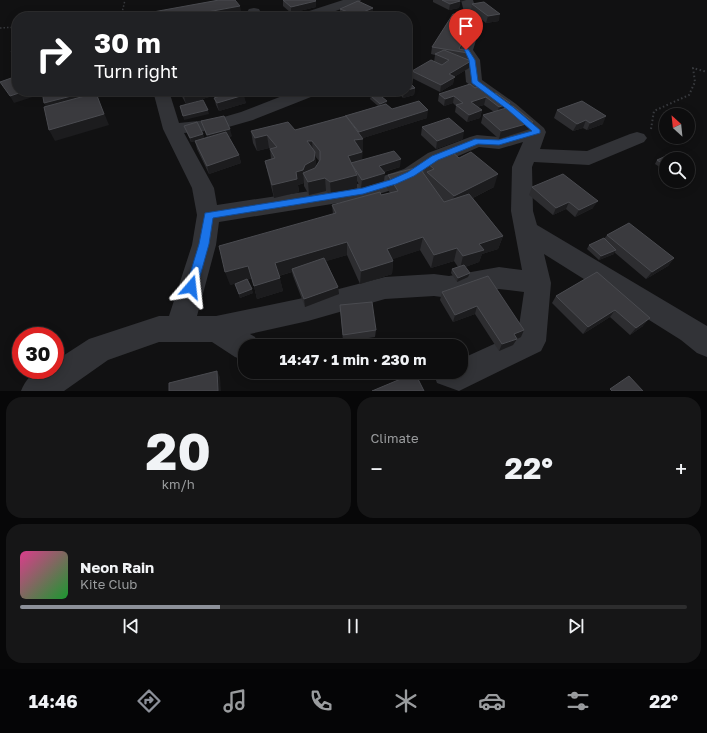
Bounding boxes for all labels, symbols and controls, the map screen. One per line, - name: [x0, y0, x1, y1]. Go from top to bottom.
- pin: [449, 9, 483, 50]
- icon: arrive: [455, 15, 477, 37]
- text: 30 m: [94, 26, 161, 59]
- icon: right: [28, 28, 80, 80]
- text: Turn right: [94, 60, 178, 82]
- north arrow: [659, 108, 695, 144]
- map controls: [659, 108, 695, 188]
- button: search: [659, 152, 695, 188]
- position arrow: [170, 266, 212, 308]
- speed limit sign: 30: [12, 327, 64, 379]
- text: 14:47 · 1 min · 230 m: [280, 350, 426, 368]
- text: 20: [145, 419, 211, 481]
- text: Climate: [371, 430, 418, 446]
- text: 22°: [505, 450, 553, 486]
- text: −: [371, 455, 383, 482]
- text: +: [675, 455, 687, 482]
- text: km/h: [162, 476, 195, 492]
- text: Neon Rain: [80, 558, 154, 576]
- text: Kite Club: [80, 576, 137, 592]
- icon: previous: [120, 615, 142, 637]
- icon: pause: [342, 615, 364, 637]
- icon: next: [565, 615, 587, 637]
- icon: directions: [135, 687, 163, 715]
- icon: music: [221, 687, 249, 715]
- icon: phone: [307, 687, 335, 715]
- icon: climate: [392, 687, 420, 715]
- icon: car: [478, 687, 506, 715]
- icon: filters: [564, 687, 592, 715]
- text: 14:46: [29, 690, 78, 712]
- text: 22°: [649, 690, 678, 712]

